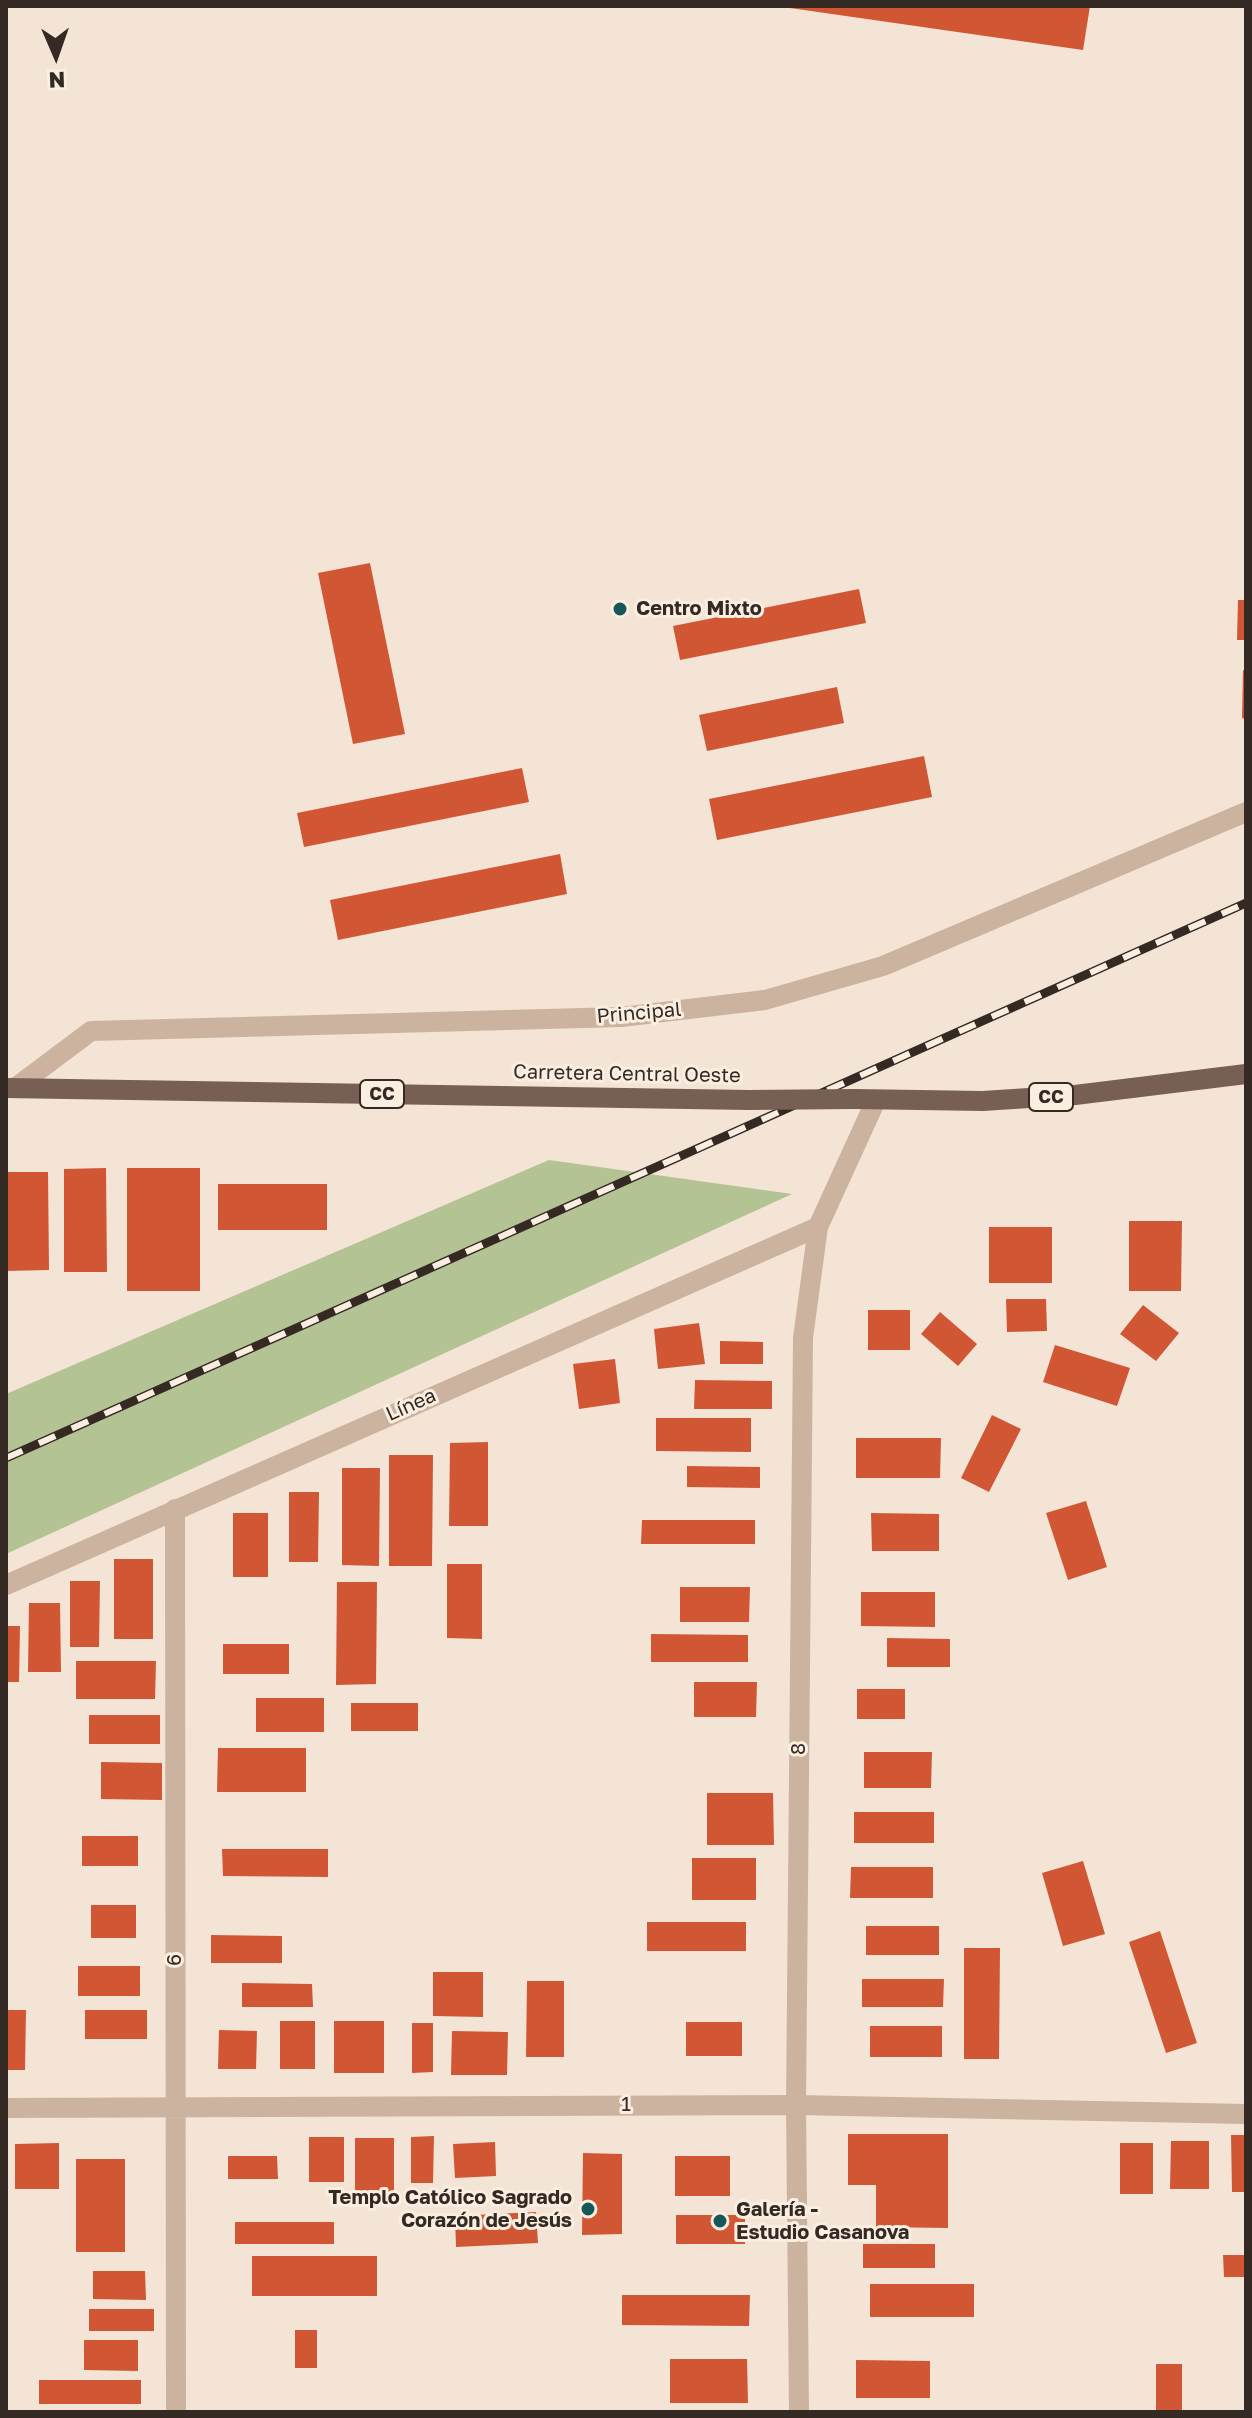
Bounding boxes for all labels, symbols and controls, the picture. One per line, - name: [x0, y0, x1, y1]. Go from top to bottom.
- north arrow: [16, 16, 96, 96]
- text: N: [48, 67, 66, 94]
- place label: Centro Mixto: [636, 597, 762, 621]
- marker: Centro Mixto: [611, 600, 629, 618]
- street label: Principal: [596, 997, 682, 1029]
- street label: Carretera Central Oeste: [513, 1060, 741, 1088]
- road number: CC: [360, 1080, 404, 1108]
- road number: CC: [1029, 1083, 1073, 1111]
- street label: Línea: [382, 1383, 440, 1427]
- street label: 8: [787, 1743, 811, 1755]
- street label: 6: [163, 1954, 187, 1966]
- street label: 1: [621, 2093, 631, 2117]
- place label: Templo Católico Sagrado Corazón de Jesús: [328, 2186, 572, 2233]
- place label: Galería - Estudio Casanova: [736, 2198, 909, 2245]
- marker: Templo Católico Sagrado Corazón de Jesús: [579, 2200, 597, 2218]
- marker: Galería - Estudio Casanova: [711, 2212, 729, 2230]

